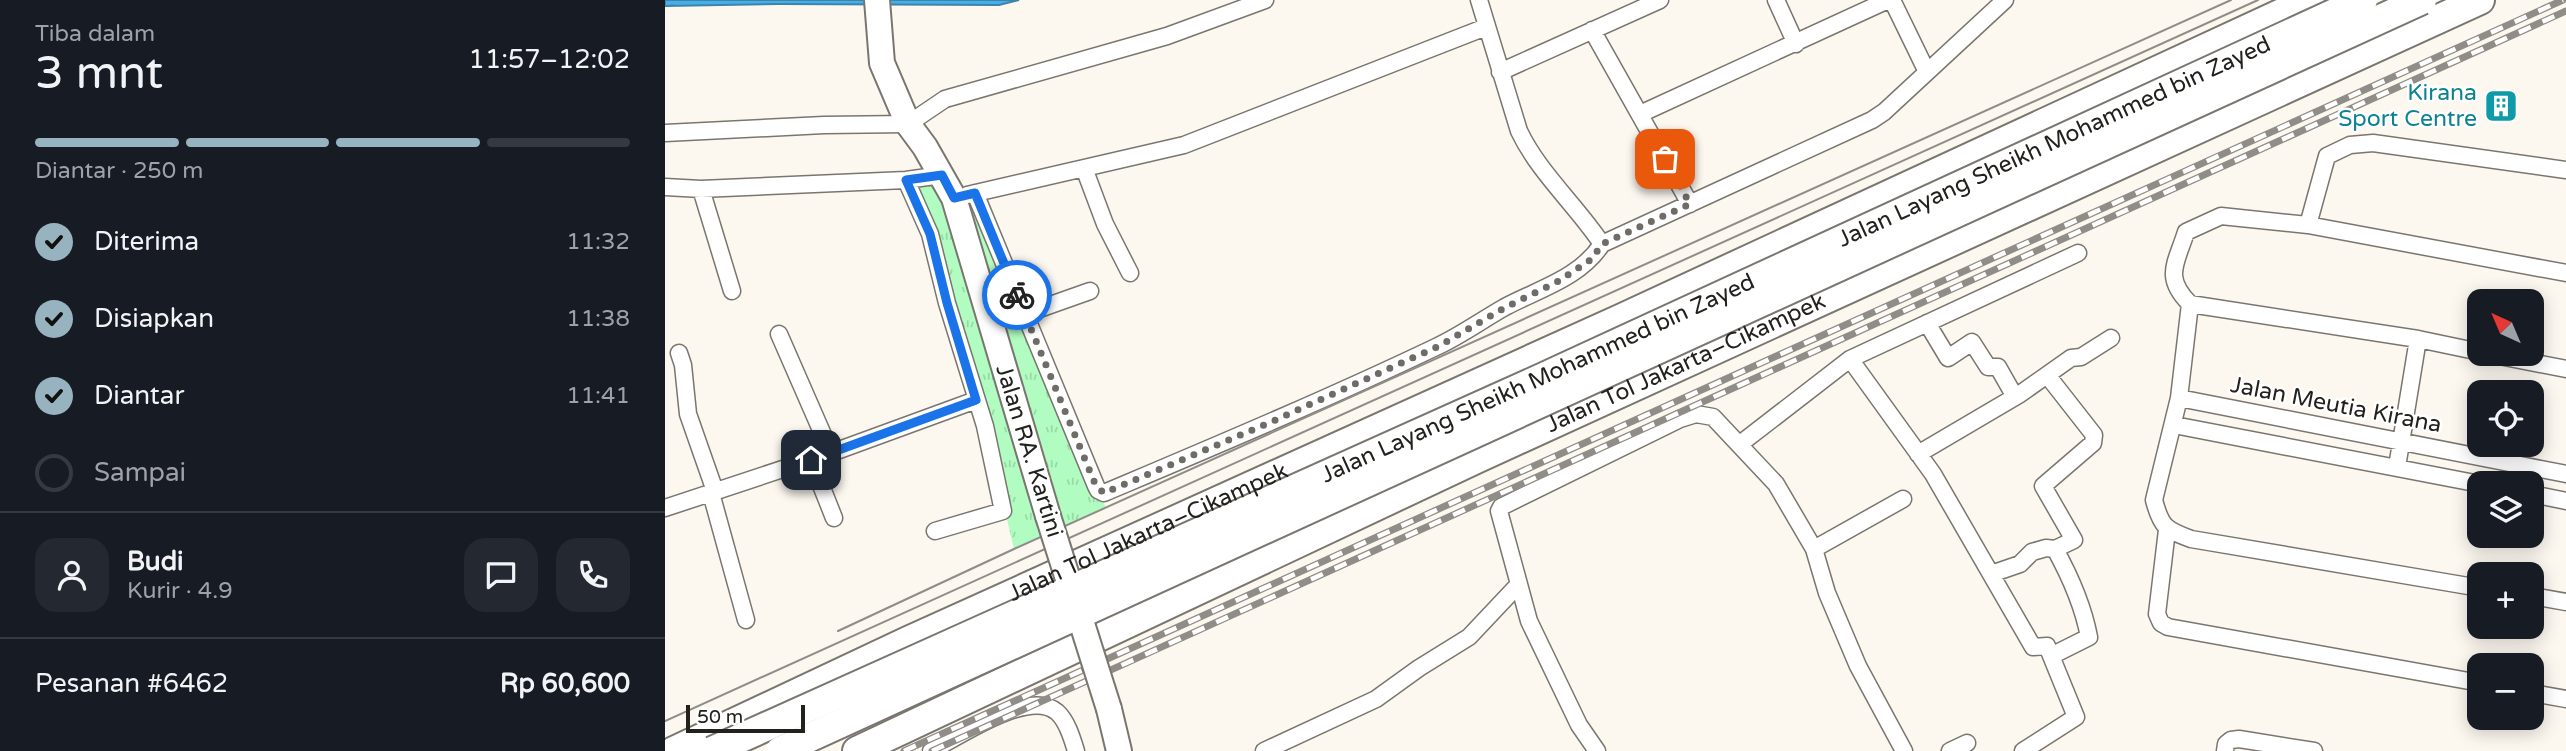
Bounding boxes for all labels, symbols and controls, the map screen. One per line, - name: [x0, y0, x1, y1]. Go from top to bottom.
- text: Tiba dalam: [35, 20, 155, 48]
- street label: Jalan Layang Sheikh Mohammed bin Zayed: [1833, 30, 2275, 254]
- text: 11:57–12:02: [469, 44, 630, 75]
- text: 3 mnt: [35, 46, 163, 101]
- place label: Kirana Sport Centre: [2338, 79, 2477, 133]
- building icon: Kirana Sport Centre: [2482, 87, 2520, 125]
- pin: [1635, 129, 1695, 189]
- icon: bag: [1646, 140, 1684, 178]
- text: Diantar · 250 m: [35, 157, 203, 185]
- icon: check: [35, 223, 73, 261]
- text: Diterima: [94, 226, 199, 257]
- text: 11:32: [566, 228, 630, 256]
- courier: [982, 260, 1052, 330]
- street label: Jalan Layang Sheikh Mohammed bin Zayed: [1317, 268, 1759, 489]
- icon: bike: [998, 276, 1036, 314]
- street label: Jalan Tol Jakarta–Cikampek: [1542, 287, 1830, 439]
- north arrow: [2467, 289, 2545, 366]
- map controls: [2467, 289, 2544, 730]
- icon: check: [35, 300, 73, 338]
- text: Disiapkan: [94, 303, 214, 334]
- text: 11:38: [566, 305, 630, 333]
- street label: Jalan RA. Kartini: [989, 361, 1069, 541]
- street label: Jalan Meutia Kirana: [2228, 371, 2444, 439]
- icon: check: [35, 377, 73, 415]
- text: Diantar: [94, 380, 184, 411]
- button: locate: [2467, 380, 2544, 457]
- text: 11:41: [566, 382, 630, 410]
- pin: [781, 430, 841, 490]
- icon: home: [792, 441, 830, 479]
- text: Sampai: [94, 457, 186, 488]
- street label: Jalan Tol Jakarta–Cikampek: [1004, 457, 1292, 608]
- button: layers: [2467, 471, 2544, 548]
- button: person: [35, 538, 109, 612]
- button: chat: [464, 538, 538, 612]
- button: phone: [556, 538, 630, 612]
- text: Budi: [127, 546, 184, 577]
- button: +: [2467, 562, 2544, 639]
- text: Kurir · 4.9: [127, 577, 233, 605]
- button: −: [2467, 653, 2544, 730]
- text: Pesanan #6462: [35, 668, 228, 699]
- text: Rp 60,600: [500, 668, 630, 699]
- scale bar: [686, 702, 805, 734]
- text: 50 m: [697, 706, 743, 728]

